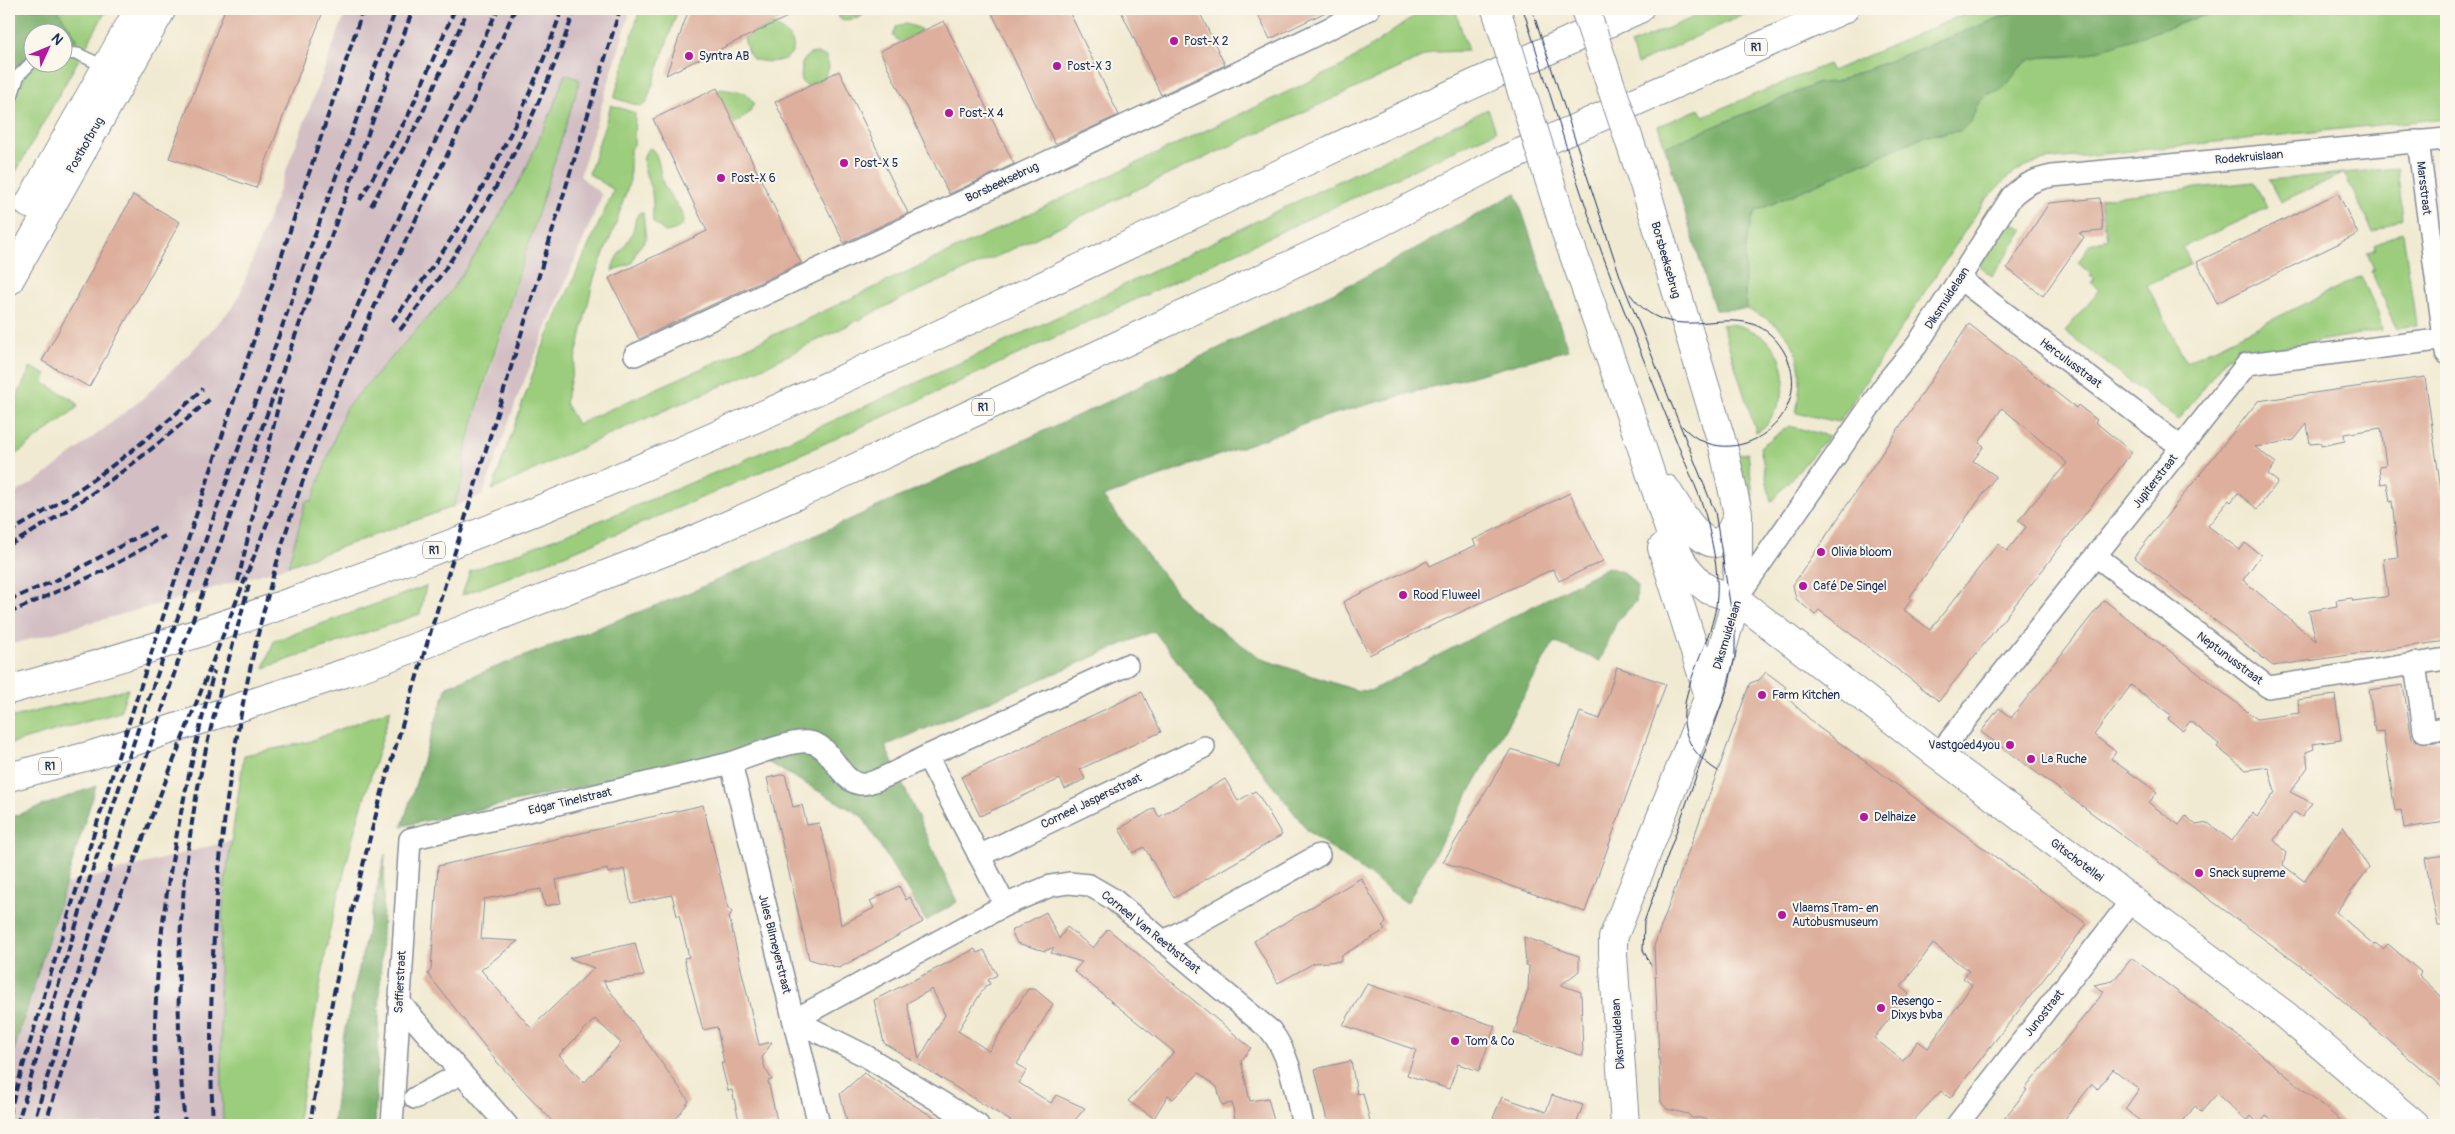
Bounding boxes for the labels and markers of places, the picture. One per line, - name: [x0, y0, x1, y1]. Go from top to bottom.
- place label: Post-X 2: [1184, 34, 1229, 49]
- marker: Post-X 2: [1168, 35, 1180, 47]
- place label: Syntra AB: [699, 49, 750, 64]
- marker: Syntra AB: [683, 50, 695, 62]
- place label: Post-X 3: [1067, 59, 1112, 74]
- marker: Post-X 3: [1051, 60, 1063, 72]
- place label: Post-X 4: [959, 106, 1004, 121]
- marker: Post-X 4: [943, 107, 955, 119]
- place label: Post-X 5: [854, 156, 898, 171]
- marker: Post-X 5: [838, 157, 850, 169]
- place label: Post-X 6: [731, 171, 776, 186]
- marker: Post-X 6: [715, 172, 727, 184]
- place label: Olivia bloom: [1831, 545, 1892, 560]
- marker: Olivia bloom: [1815, 546, 1827, 558]
- place label: Café De Singel: [1813, 579, 1887, 594]
- marker: Café De Singel: [1797, 580, 1809, 592]
- place label: Rood Fluweel: [1413, 588, 1480, 603]
- marker: Rood Fluweel: [1397, 589, 1409, 601]
- place label: Farm Kitchen: [1772, 688, 1840, 703]
- marker: Farm Kitchen: [1756, 689, 1768, 701]
- place label: Vastgoed4you: [1928, 738, 2000, 753]
- marker: Vastgoed4you: [2004, 739, 2016, 751]
- place label: La Ruche: [2041, 752, 2087, 767]
- marker: La Ruche: [2025, 753, 2037, 765]
- place label: Delhaize: [1874, 810, 1916, 825]
- marker: Delhaize: [1858, 811, 1870, 823]
- place label: Snack supreme: [2209, 866, 2285, 881]
- marker: Snack supreme: [2193, 867, 2205, 879]
- place label: Vlaams Tram- en Autobusmuseum: [1792, 901, 1879, 930]
- marker: Vlaams Tram- en Autobusmuseum: [1776, 909, 1788, 921]
- place label: Resengo - Dixys bvba: [1891, 994, 1943, 1023]
- marker: Resengo - Dixys bvba: [1875, 1002, 1887, 1014]
- place label: Tom & Co: [1465, 1034, 1515, 1049]
- marker: Tom & Co: [1449, 1035, 1461, 1047]

